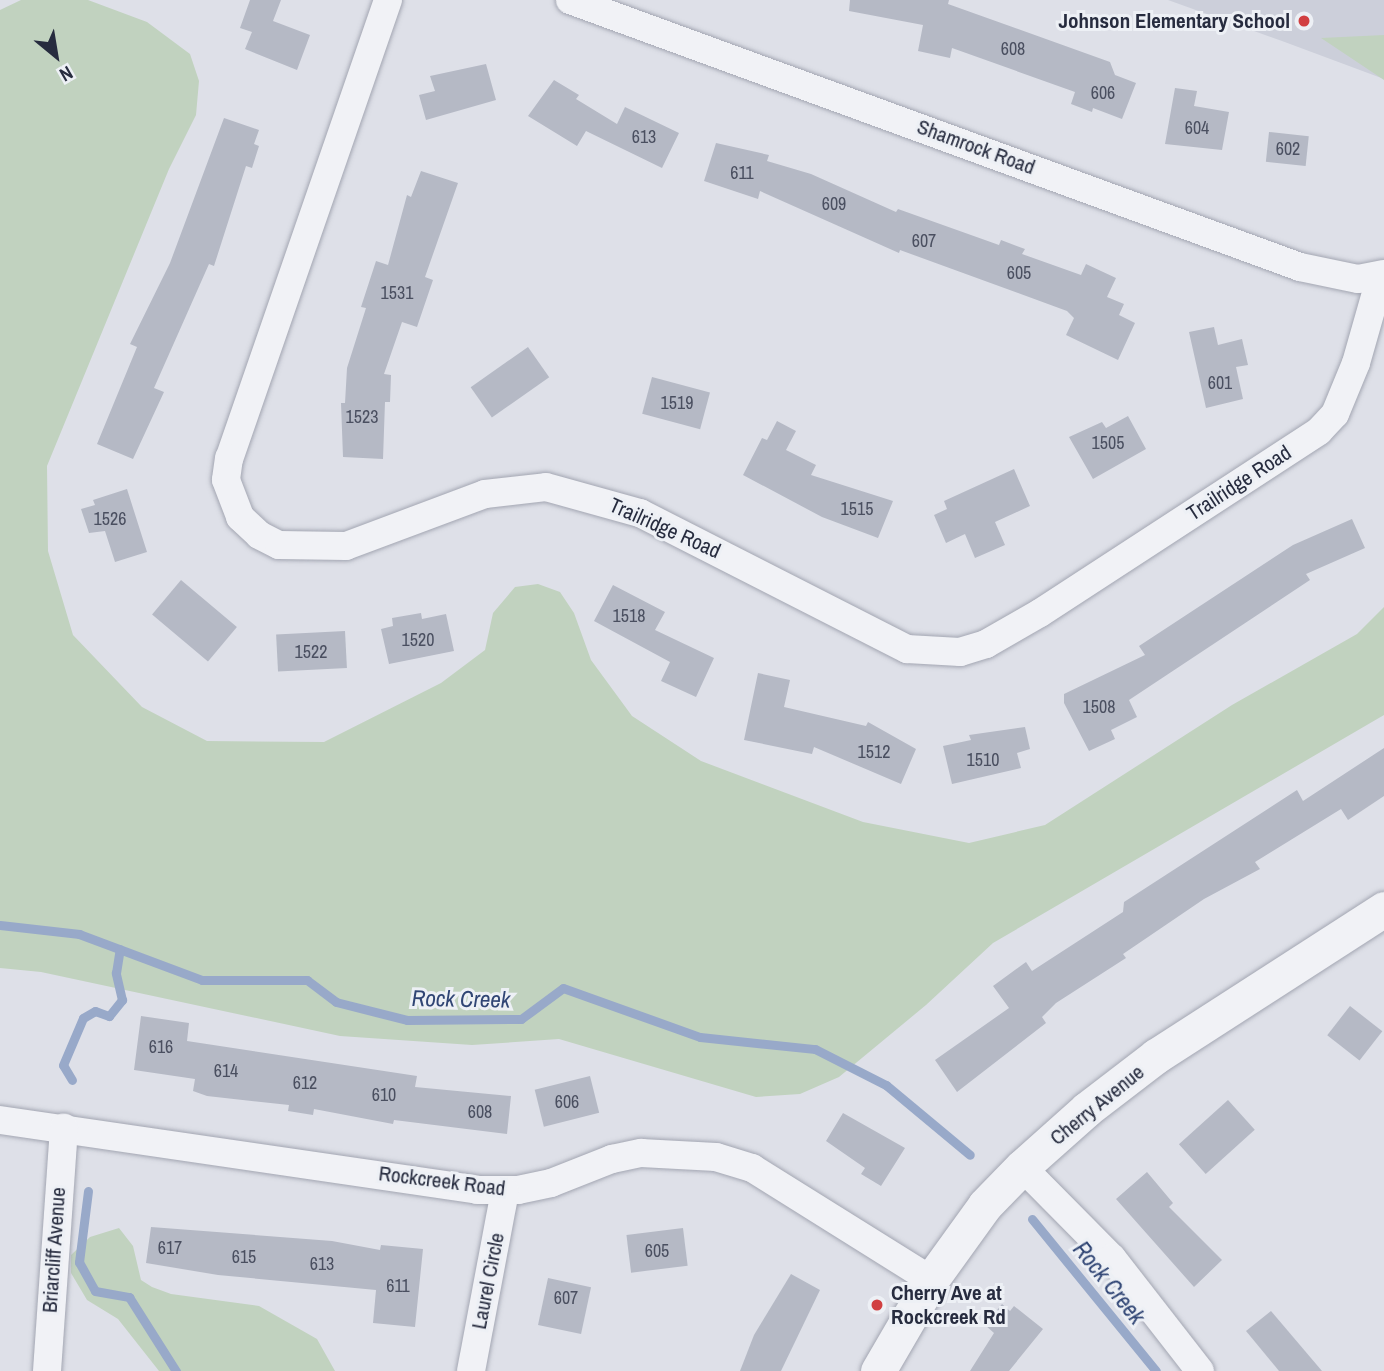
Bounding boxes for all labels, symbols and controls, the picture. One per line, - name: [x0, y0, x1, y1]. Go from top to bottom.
- place label: Johnson Elementary School: [1058, 8, 1290, 34]
- marker: Johnson Elementary School: [1296, 13, 1312, 29]
- north arrow: [21, 21, 91, 91]
- house number: 608: [1001, 38, 1025, 60]
- text: N: [55, 60, 78, 88]
- house number: 606: [1091, 82, 1115, 104]
- street label: Shamrock Road: [914, 114, 1038, 180]
- house number: 604: [1185, 117, 1209, 139]
- house number: 613: [632, 126, 656, 148]
- house number: 602: [1276, 138, 1300, 160]
- house number: 611: [730, 162, 754, 184]
- house number: 609: [822, 193, 846, 215]
- house number: 607: [912, 230, 936, 252]
- house number: 605: [1007, 262, 1031, 284]
- house number: 1531: [381, 282, 413, 304]
- house number: 601: [1208, 372, 1232, 394]
- house number: 1519: [661, 392, 693, 414]
- house number: 1523: [346, 406, 378, 428]
- house number: 1505: [1092, 432, 1124, 454]
- street label: Trailridge Road: [1182, 440, 1296, 526]
- street label: Trailridge Road: [606, 492, 724, 564]
- house number: 1515: [841, 498, 873, 520]
- house number: 1526: [94, 508, 126, 530]
- house number: 1518: [613, 605, 645, 627]
- house number: 1520: [402, 629, 434, 651]
- house number: 1522: [295, 641, 327, 663]
- house number: 1508: [1083, 696, 1115, 718]
- house number: 1512: [858, 741, 890, 763]
- house number: 1510: [967, 749, 999, 771]
- water label: Rock Creek: [412, 984, 510, 1014]
- house number: 616: [149, 1036, 173, 1058]
- street label: Cherry Avenue: [1045, 1059, 1149, 1151]
- house number: 614: [214, 1060, 238, 1082]
- house number: 612: [293, 1072, 317, 1094]
- house number: 610: [372, 1084, 396, 1106]
- house number: 606: [555, 1091, 579, 1113]
- house number: 608: [468, 1101, 492, 1123]
- street label: Rockcreek Road: [377, 1161, 507, 1201]
- street label: Briarcliff Avenue: [37, 1186, 71, 1314]
- street label: Laurel Circle: [466, 1231, 510, 1331]
- water label: Rock Creek: [1067, 1236, 1151, 1330]
- house number: 617: [158, 1237, 182, 1259]
- house number: 605: [645, 1240, 669, 1262]
- house number: 615: [232, 1246, 256, 1268]
- house number: 613: [310, 1253, 334, 1275]
- house number: 611: [386, 1275, 410, 1297]
- place label: Cherry Ave at Rockcreek Rd: [891, 1280, 1006, 1330]
- house number: 607: [554, 1287, 578, 1309]
- marker: Cherry Ave at Rockcreek Rd: [869, 1297, 885, 1313]

